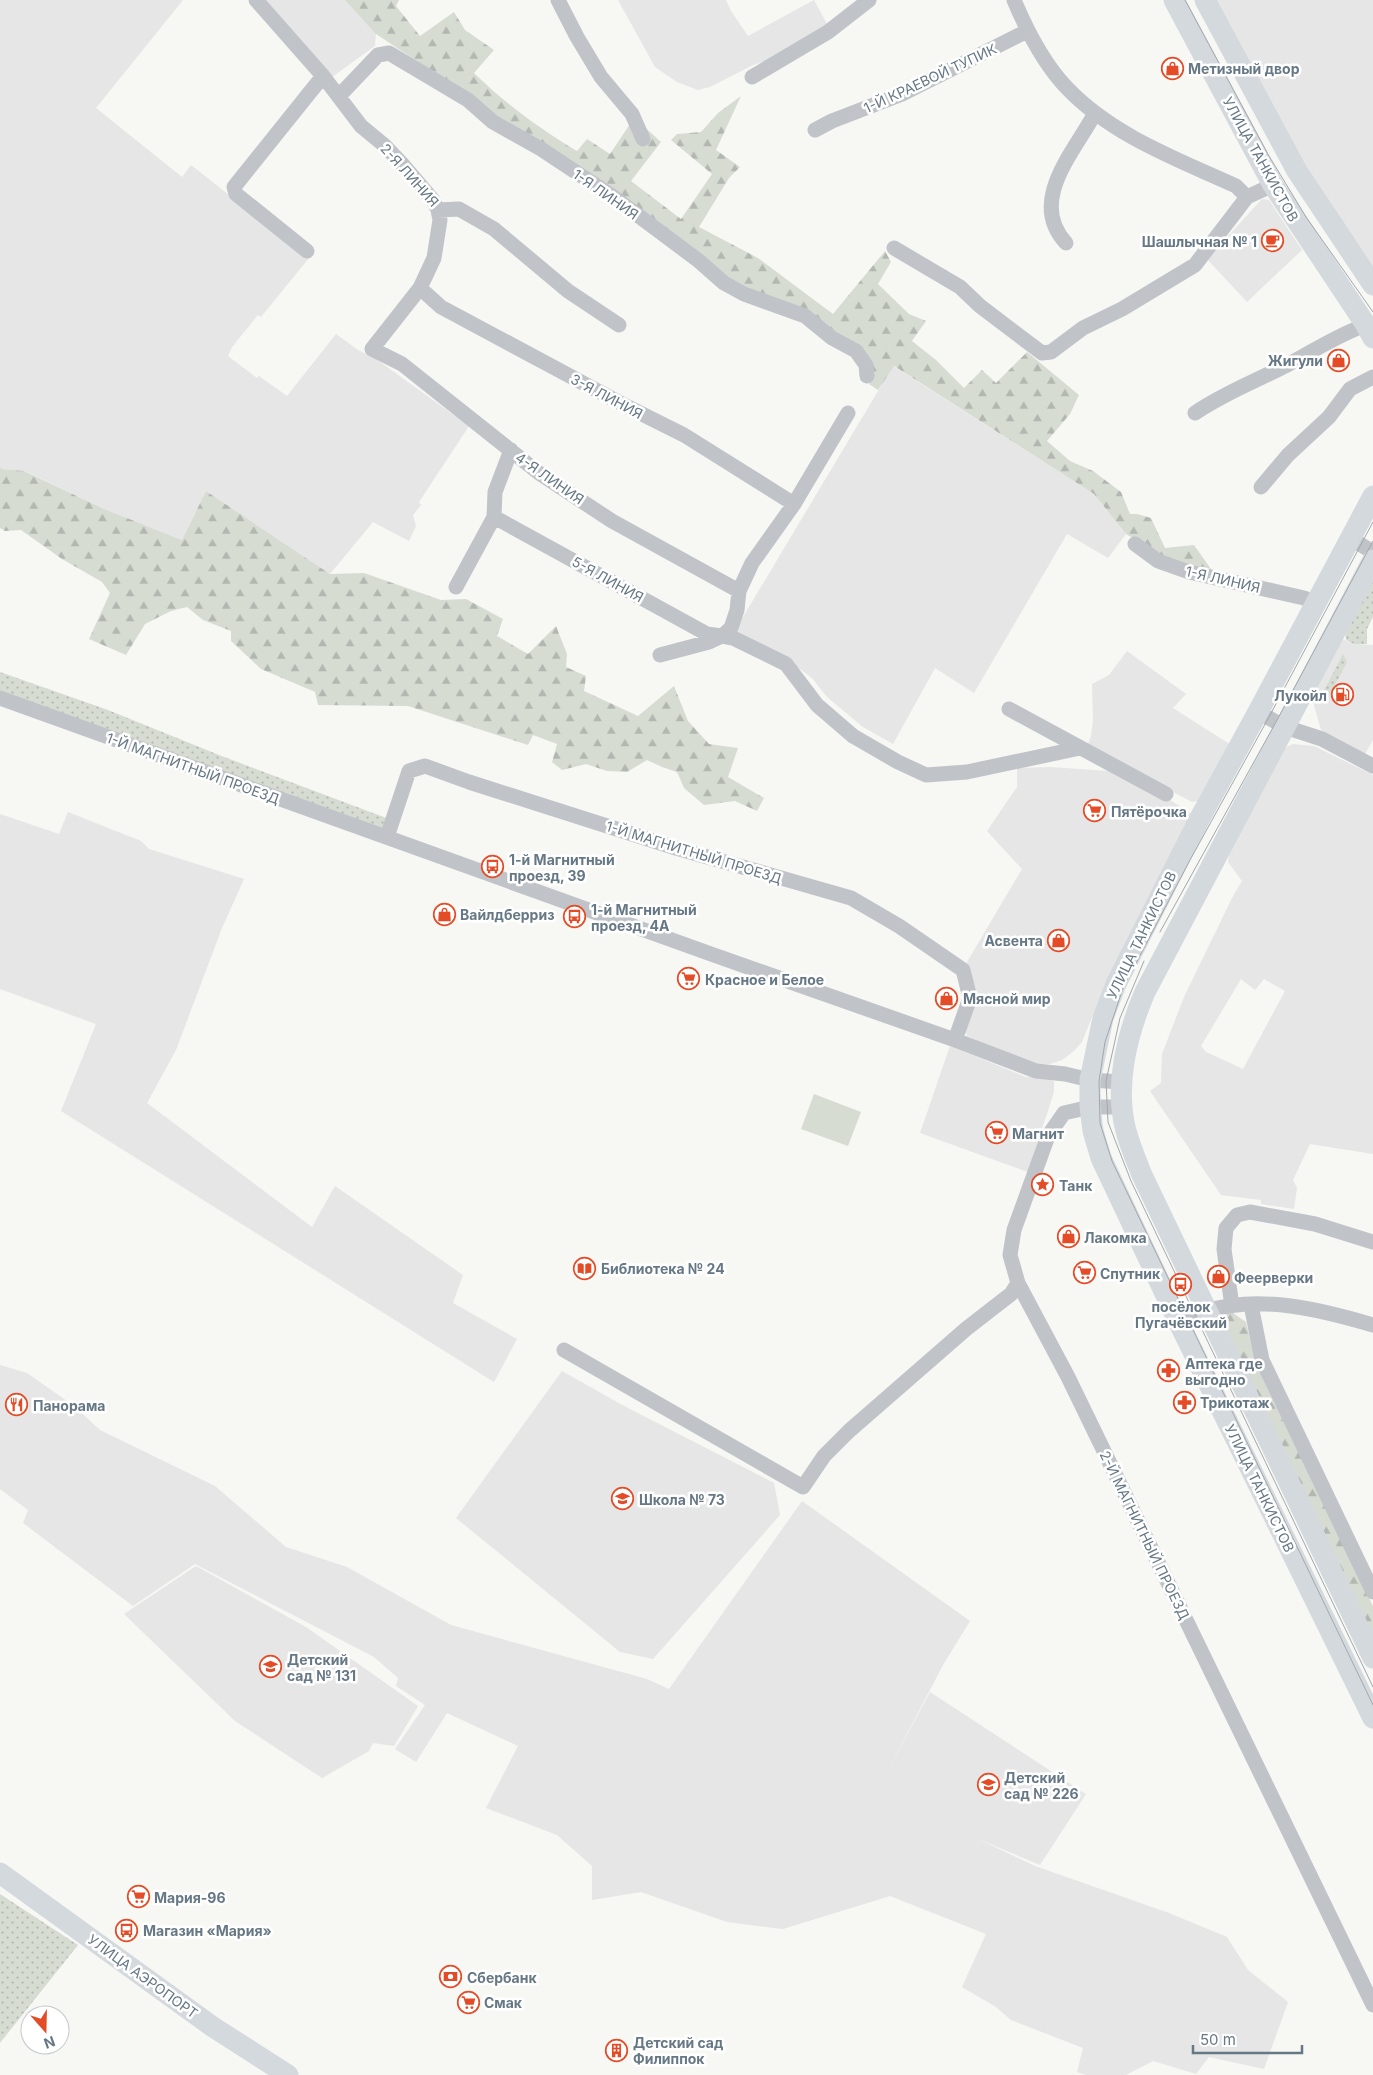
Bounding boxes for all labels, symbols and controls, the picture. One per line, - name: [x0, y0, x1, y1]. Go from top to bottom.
- street label: 1-Й КРАЕВОЙ ТУПИК: [860, 39, 1000, 116]
- shop icon: Метизный двор: [1160, 56, 1184, 80]
- place label: Метизный двор: [1188, 60, 1300, 77]
- street label: УЛИЦА ТАНКИСТОВ: [1220, 94, 1302, 224]
- street label: 2-Я ЛИНИЯ: [377, 140, 443, 210]
- street label: 1-Я ЛИНИЯ: [570, 165, 642, 223]
- cafe icon: Шашлычная № 1: [1261, 229, 1285, 253]
- place label: Шашлычная № 1: [1142, 233, 1257, 250]
- shop icon: Жигули: [1327, 348, 1351, 372]
- place label: Жигули: [1268, 352, 1323, 369]
- street label: 3-Я ЛИНИЯ: [568, 370, 646, 422]
- street label: 4-Я ЛИНИЯ: [513, 448, 587, 508]
- street label: 5-Я ЛИНИЯ: [569, 552, 647, 606]
- street label: 1-Я ЛИНИЯ: [1184, 562, 1262, 596]
- fuel station icon: Лукойл: [1331, 683, 1355, 707]
- place label: Лукойл: [1274, 687, 1327, 704]
- street label: 1-Й МАГНИТНЫЙ ПРОЕЗД: [104, 728, 282, 807]
- supermarket icon: Пятёрочка: [1083, 799, 1107, 823]
- place label: Пятёрочка: [1111, 803, 1187, 820]
- street label: 1-Й МАГНИТНЫЙ ПРОЕЗД: [604, 816, 784, 887]
- place label: 1-й Магнитный проезд, 39: [509, 851, 615, 884]
- bus stop icon: 1-й Магнитный проезд, 39: [481, 855, 505, 879]
- street label: УЛИЦА ТАНКИСТОВ: [1103, 868, 1179, 1002]
- place label: 1-й Магнитный проезд, 4А: [591, 901, 697, 934]
- shop icon: Вайлдберриз: [432, 902, 456, 926]
- bus stop icon: 1-й Магнитный проезд, 4А: [563, 905, 587, 929]
- place label: Вайлдберриз: [460, 906, 554, 923]
- shop icon: Асвента: [1047, 928, 1071, 952]
- place label: Асвента: [984, 932, 1043, 949]
- supermarket icon: Красное и Белое: [677, 967, 701, 991]
- place label: Красное и Белое: [705, 971, 824, 988]
- shop icon: Мясной мир: [935, 986, 959, 1010]
- place label: Мясной мир: [963, 990, 1051, 1007]
- supermarket icon: Магнит: [984, 1121, 1008, 1145]
- place label: Магнит: [1012, 1125, 1064, 1142]
- place icon: Танк: [1031, 1173, 1055, 1197]
- place label: Танк: [1059, 1177, 1093, 1194]
- shop icon: Лакомка: [1056, 1225, 1080, 1249]
- place label: Лакомка: [1084, 1229, 1147, 1246]
- library icon: Библиотека № 24: [573, 1256, 597, 1280]
- place label: Библиотека № 24: [601, 1260, 725, 1277]
- supermarket icon: Спутник: [1072, 1261, 1096, 1285]
- place label: Спутник: [1100, 1265, 1161, 1282]
- shop icon: Феерверки: [1206, 1265, 1230, 1289]
- place label: Феерверки: [1234, 1269, 1313, 1286]
- bus stop icon: посёлок Пугачёвский: [1169, 1272, 1193, 1296]
- place label: посёлок Пугачёвский: [1135, 1298, 1227, 1331]
- place label: Аптека где выгодно: [1185, 1355, 1263, 1388]
- pharmacy icon: Аптека где выгодно: [1157, 1359, 1181, 1383]
- pharmacy icon: Трикотаж: [1172, 1390, 1196, 1414]
- restaurant icon: Панорама: [5, 1393, 29, 1417]
- place label: Трикотаж: [1200, 1394, 1270, 1411]
- place label: Панорама: [33, 1397, 105, 1414]
- street label: УЛИЦА ТАНКИСТОВ: [1222, 1421, 1298, 1555]
- street label: 2-Й МАГНИТНЫЙ ПРОЕЗД: [1097, 1447, 1194, 1622]
- school or university icon: Школа № 73: [611, 1487, 635, 1511]
- place label: Школа № 73: [639, 1491, 725, 1508]
- place label: Детский сад № 131: [287, 1651, 356, 1684]
- school or university icon: Детский сад № 131: [259, 1655, 283, 1679]
- place label: Детский сад № 226: [1004, 1769, 1079, 1802]
- school or university icon: Детский сад № 226: [976, 1773, 1000, 1797]
- supermarket icon: Мария-96: [126, 1885, 150, 1909]
- place label: Мария-96: [154, 1889, 226, 1906]
- bus stop icon: Магазин «Мария»: [115, 1918, 139, 1942]
- place label: Магазин «Мария»: [143, 1922, 272, 1939]
- street label: УЛИЦА АЭРОПОРТ: [85, 1930, 201, 2022]
- bank icon: Сбербанк: [439, 1965, 463, 1989]
- place label: Сбербанк: [467, 1969, 537, 1986]
- supermarket icon: Смак: [456, 1990, 480, 2014]
- place label: Смак: [484, 1994, 523, 2011]
- north arrow: [20, 2005, 70, 2055]
- scale bar: [1193, 2022, 1302, 2054]
- text: 50 m: [1200, 2030, 1236, 2049]
- text: N: [42, 2033, 58, 2052]
- place label: Детский сад Филиппок: [633, 2034, 723, 2067]
- building icon: Детский сад Филиппок: [605, 2038, 629, 2062]

